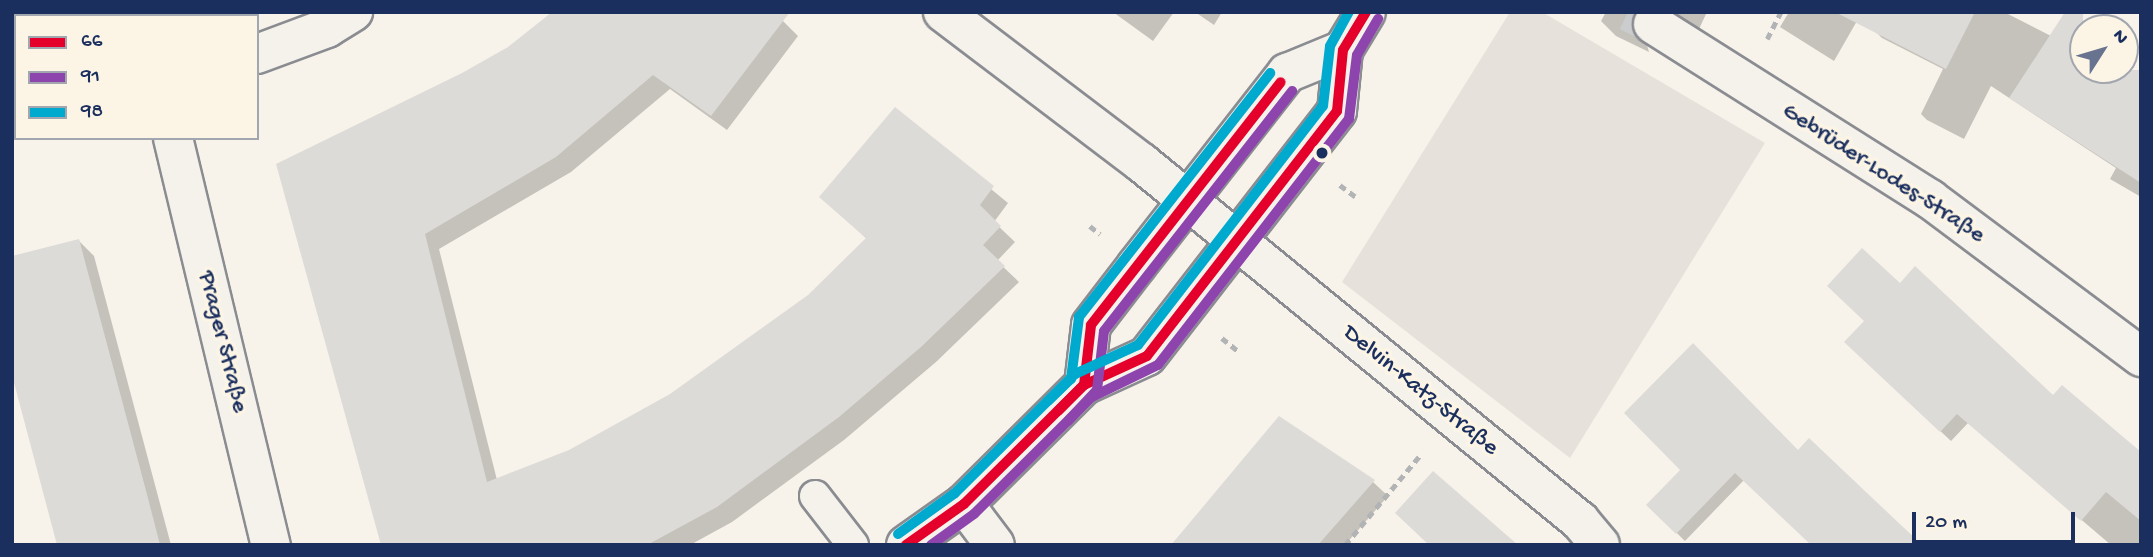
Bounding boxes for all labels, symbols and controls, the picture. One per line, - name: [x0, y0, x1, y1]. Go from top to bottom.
- legend: [14, 14, 259, 140]
- north arrow: [2069, 14, 2139, 84]
- text: N: [2107, 25, 2132, 49]
- text: 66: [81, 30, 102, 55]
- text: 91: [81, 65, 100, 90]
- street label: Gebrüder-Lodes-Straße: [1776, 98, 1990, 250]
- text: 98: [81, 100, 103, 125]
- unlabelled marker: [1315, 146, 1329, 160]
- street label: Prager Straße: [190, 268, 254, 416]
- street label: Delvin-Katz-Straße: [1336, 319, 1504, 463]
- scale bar: [1915, 498, 2078, 542]
- text: 20 m: [1925, 511, 1967, 536]

